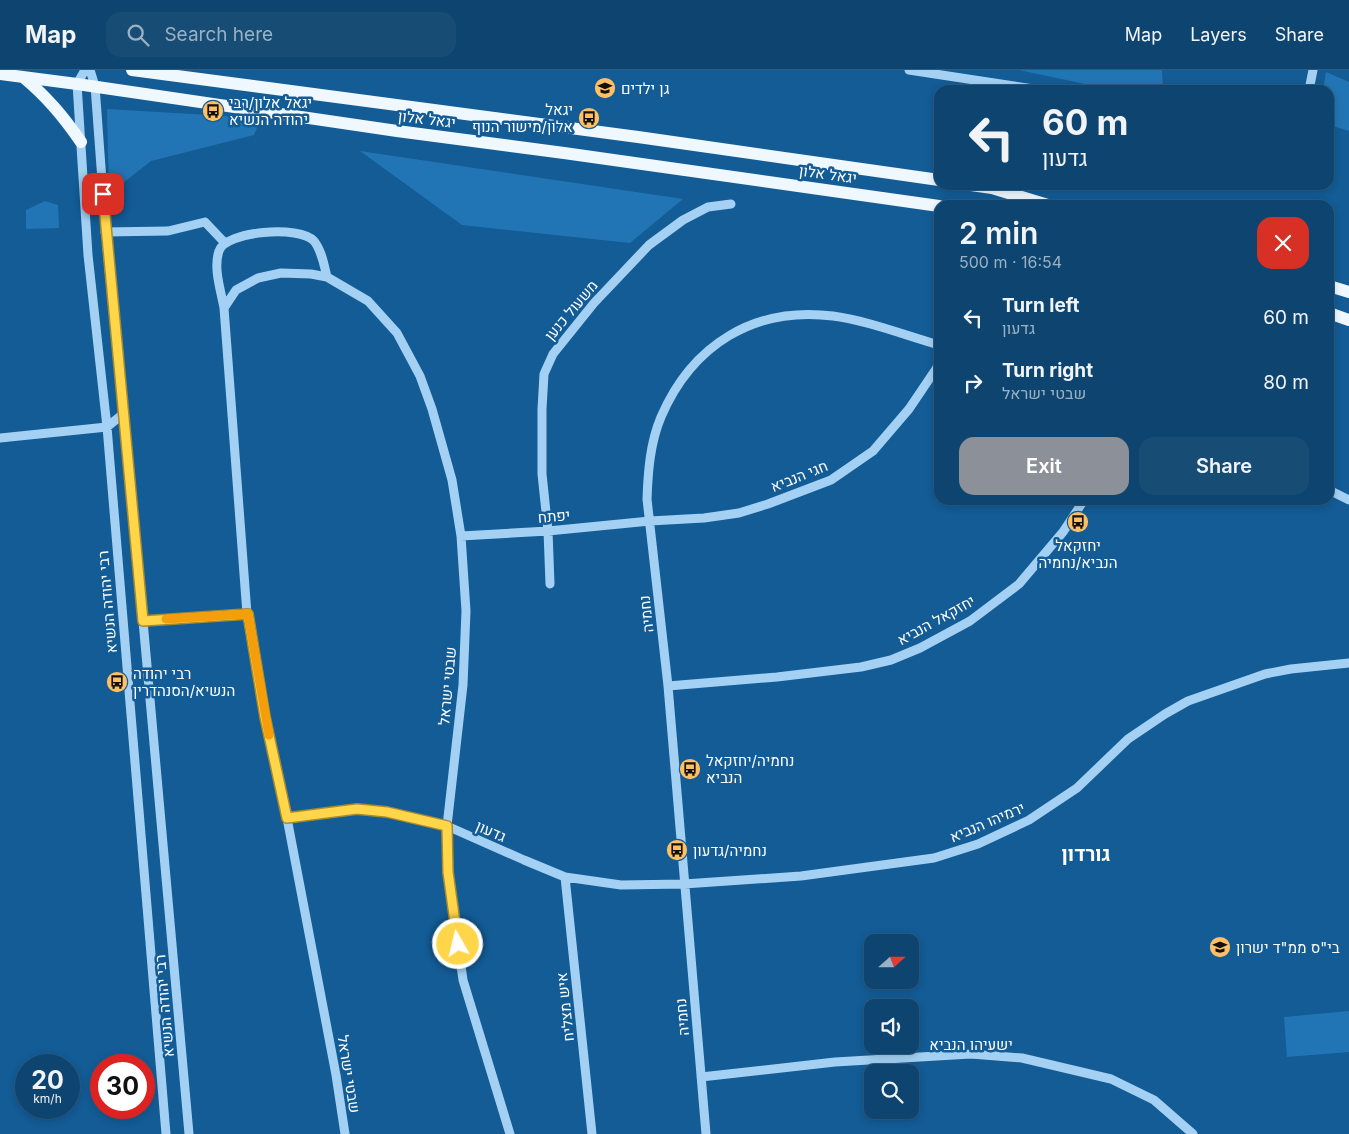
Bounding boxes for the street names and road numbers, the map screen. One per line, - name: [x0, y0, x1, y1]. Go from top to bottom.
- street label: יגאל אלון: [397, 106, 457, 132]
- street label: יגאל אלון: [798, 161, 858, 187]
- street label: משעול כנען: [540, 276, 602, 344]
- street label: חגי הנביא: [768, 456, 830, 496]
- street label: יפתח: [537, 505, 571, 527]
- street label: רבי יהודה הנשיא: [93, 550, 121, 654]
- street label: יחזקאל הנביא: [894, 591, 978, 649]
- street label: נחמיה: [635, 594, 657, 634]
- street label: שבטי ישראל: [434, 646, 460, 726]
- street label: ירמיהו הנביא: [947, 798, 1027, 846]
- street label: גדעון: [473, 816, 509, 846]
- street label: רבי יהודה הנשיא: [150, 954, 178, 1058]
- street label: איש מצליח: [552, 972, 578, 1042]
- street label: נחמיה: [671, 998, 693, 1036]
- street label: שבטי ישראל: [333, 1034, 365, 1114]
- street label: ישעיהו הנביא: [929, 1035, 1013, 1054]

